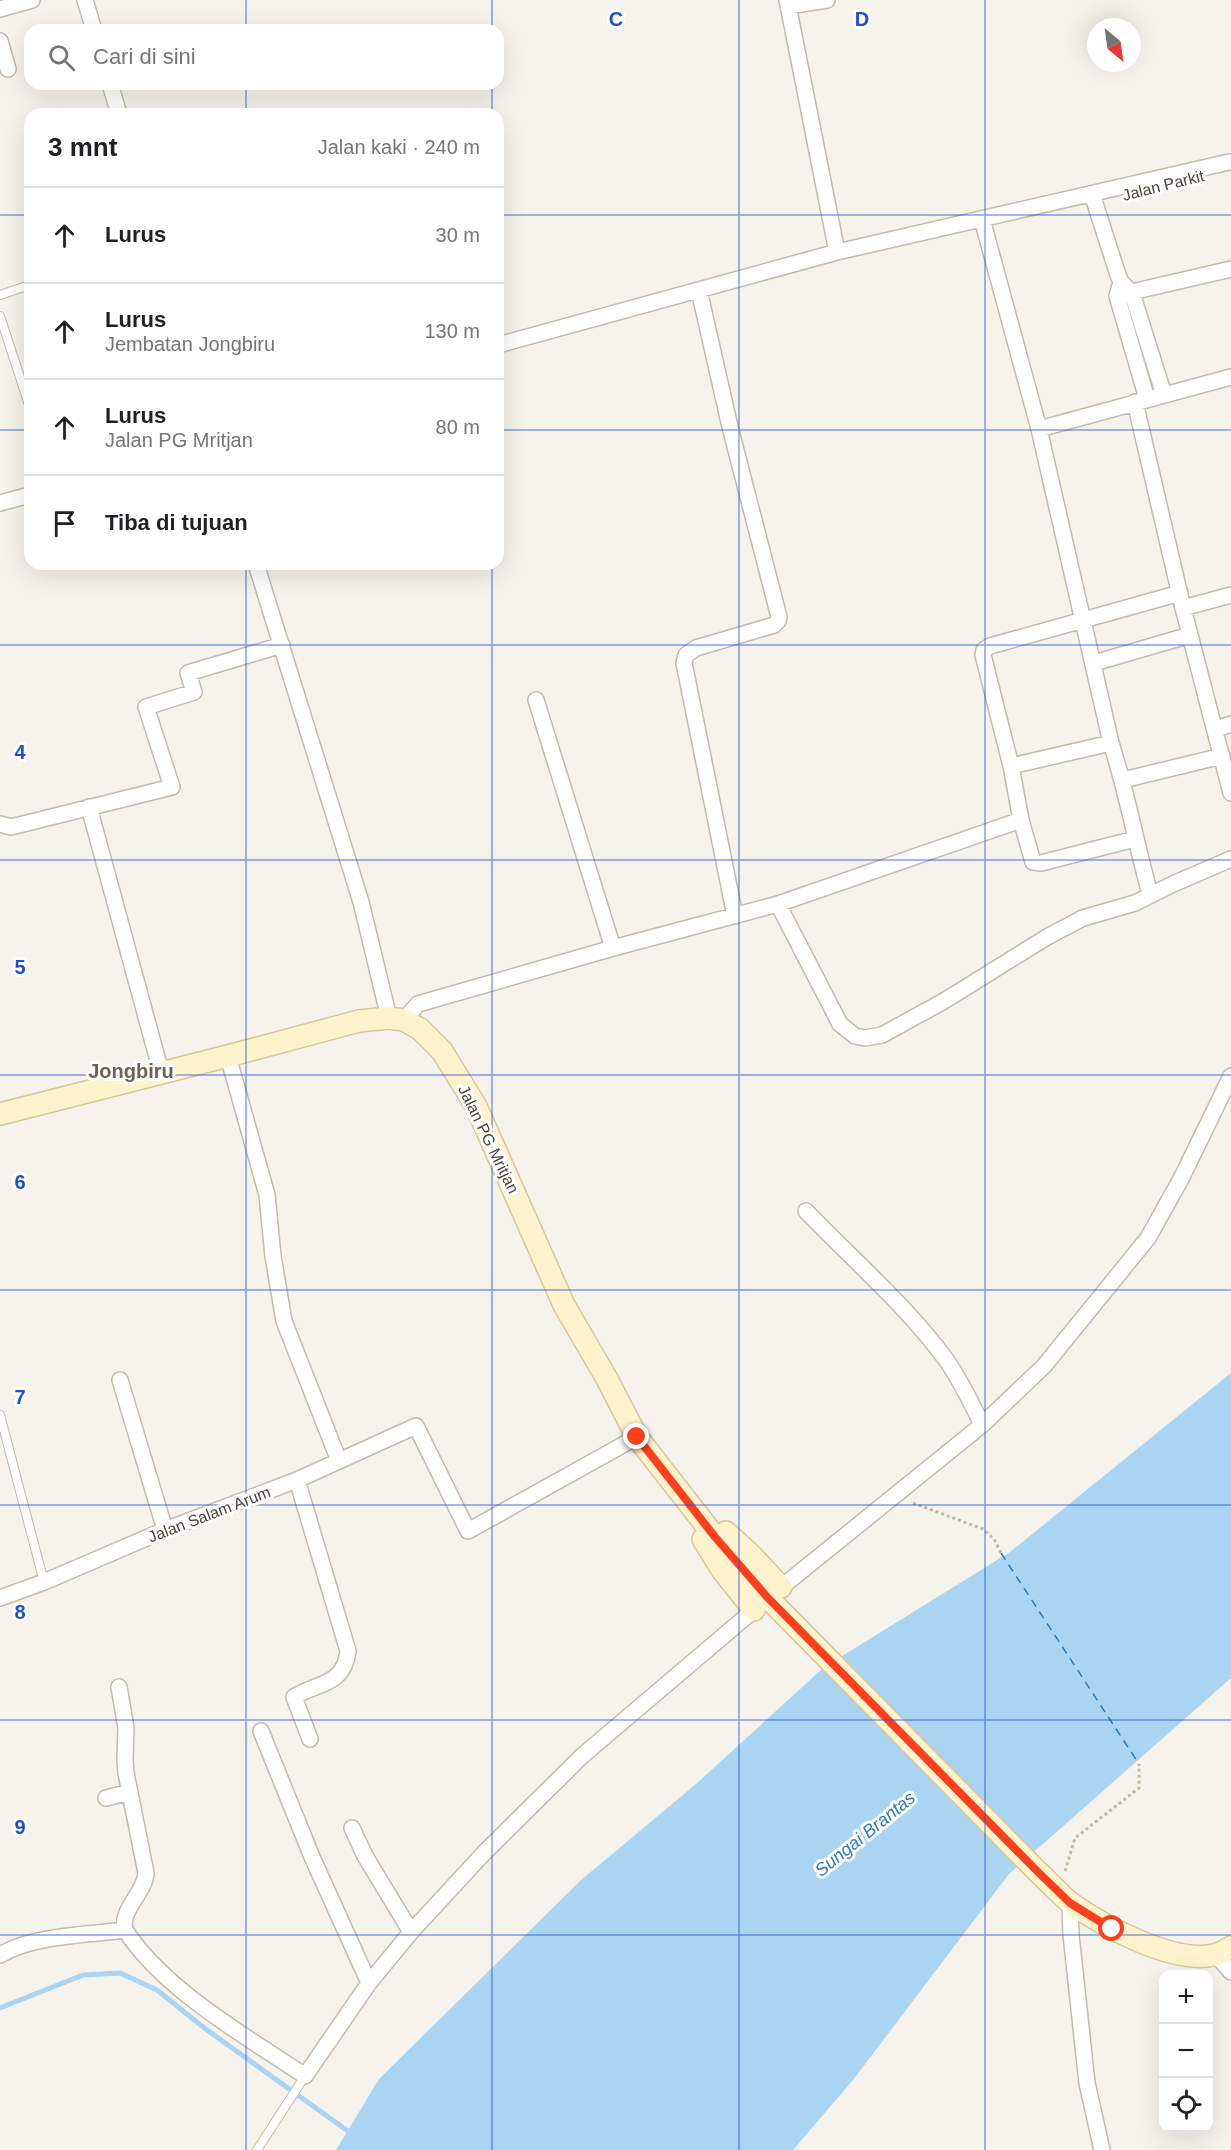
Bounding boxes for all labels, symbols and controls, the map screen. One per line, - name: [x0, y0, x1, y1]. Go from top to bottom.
- text: C: [609, 8, 623, 30]
- text: D: [855, 8, 869, 30]
- north arrow: [1087, 18, 1141, 72]
- search box: [24, 24, 504, 90]
- icon: search: [45, 41, 78, 74]
- text: Cari di sini: [93, 44, 196, 69]
- text: 3 mnt: [48, 132, 117, 162]
- text: Jalan kaki · 240 m: [318, 136, 480, 158]
- street label: Jalan Parkit: [1121, 167, 1206, 204]
- icon: ahead: [48, 219, 81, 252]
- text: Lurus: [105, 222, 166, 247]
- text: 30 m: [436, 224, 480, 246]
- text: Lurus: [105, 307, 166, 332]
- icon: ahead: [48, 315, 81, 348]
- text: 130 m: [424, 320, 480, 342]
- text: Jembatan Jongbiru: [105, 333, 275, 355]
- text: Lurus: [105, 403, 166, 428]
- icon: ahead: [48, 411, 81, 444]
- text: 80 m: [436, 416, 480, 438]
- text: Jalan PG Mritjan: [105, 429, 253, 451]
- icon: arrive: [48, 507, 81, 540]
- text: Tiba di tujuan: [105, 510, 248, 535]
- text: 4: [14, 741, 26, 763]
- text: 5: [14, 956, 26, 978]
- district label: Jongbiru: [88, 1060, 174, 1082]
- street label: Jalan PG Mritjan: [455, 1082, 522, 1196]
- text: 6: [14, 1171, 26, 1193]
- text: 7: [14, 1386, 26, 1408]
- route end: [623, 1423, 649, 1449]
- street label: Jalan Salam Arum: [146, 1483, 273, 1546]
- text: 8: [14, 1601, 26, 1623]
- water label: Sungai Brantas: [811, 1787, 919, 1881]
- text: 9: [14, 1816, 26, 1838]
- route start: [1098, 1915, 1124, 1941]
- map controls: [1159, 1970, 1213, 2132]
- button: +: [1159, 1970, 1213, 2024]
- button: −: [1159, 2024, 1213, 2078]
- button: locate: [1159, 2078, 1213, 2132]

